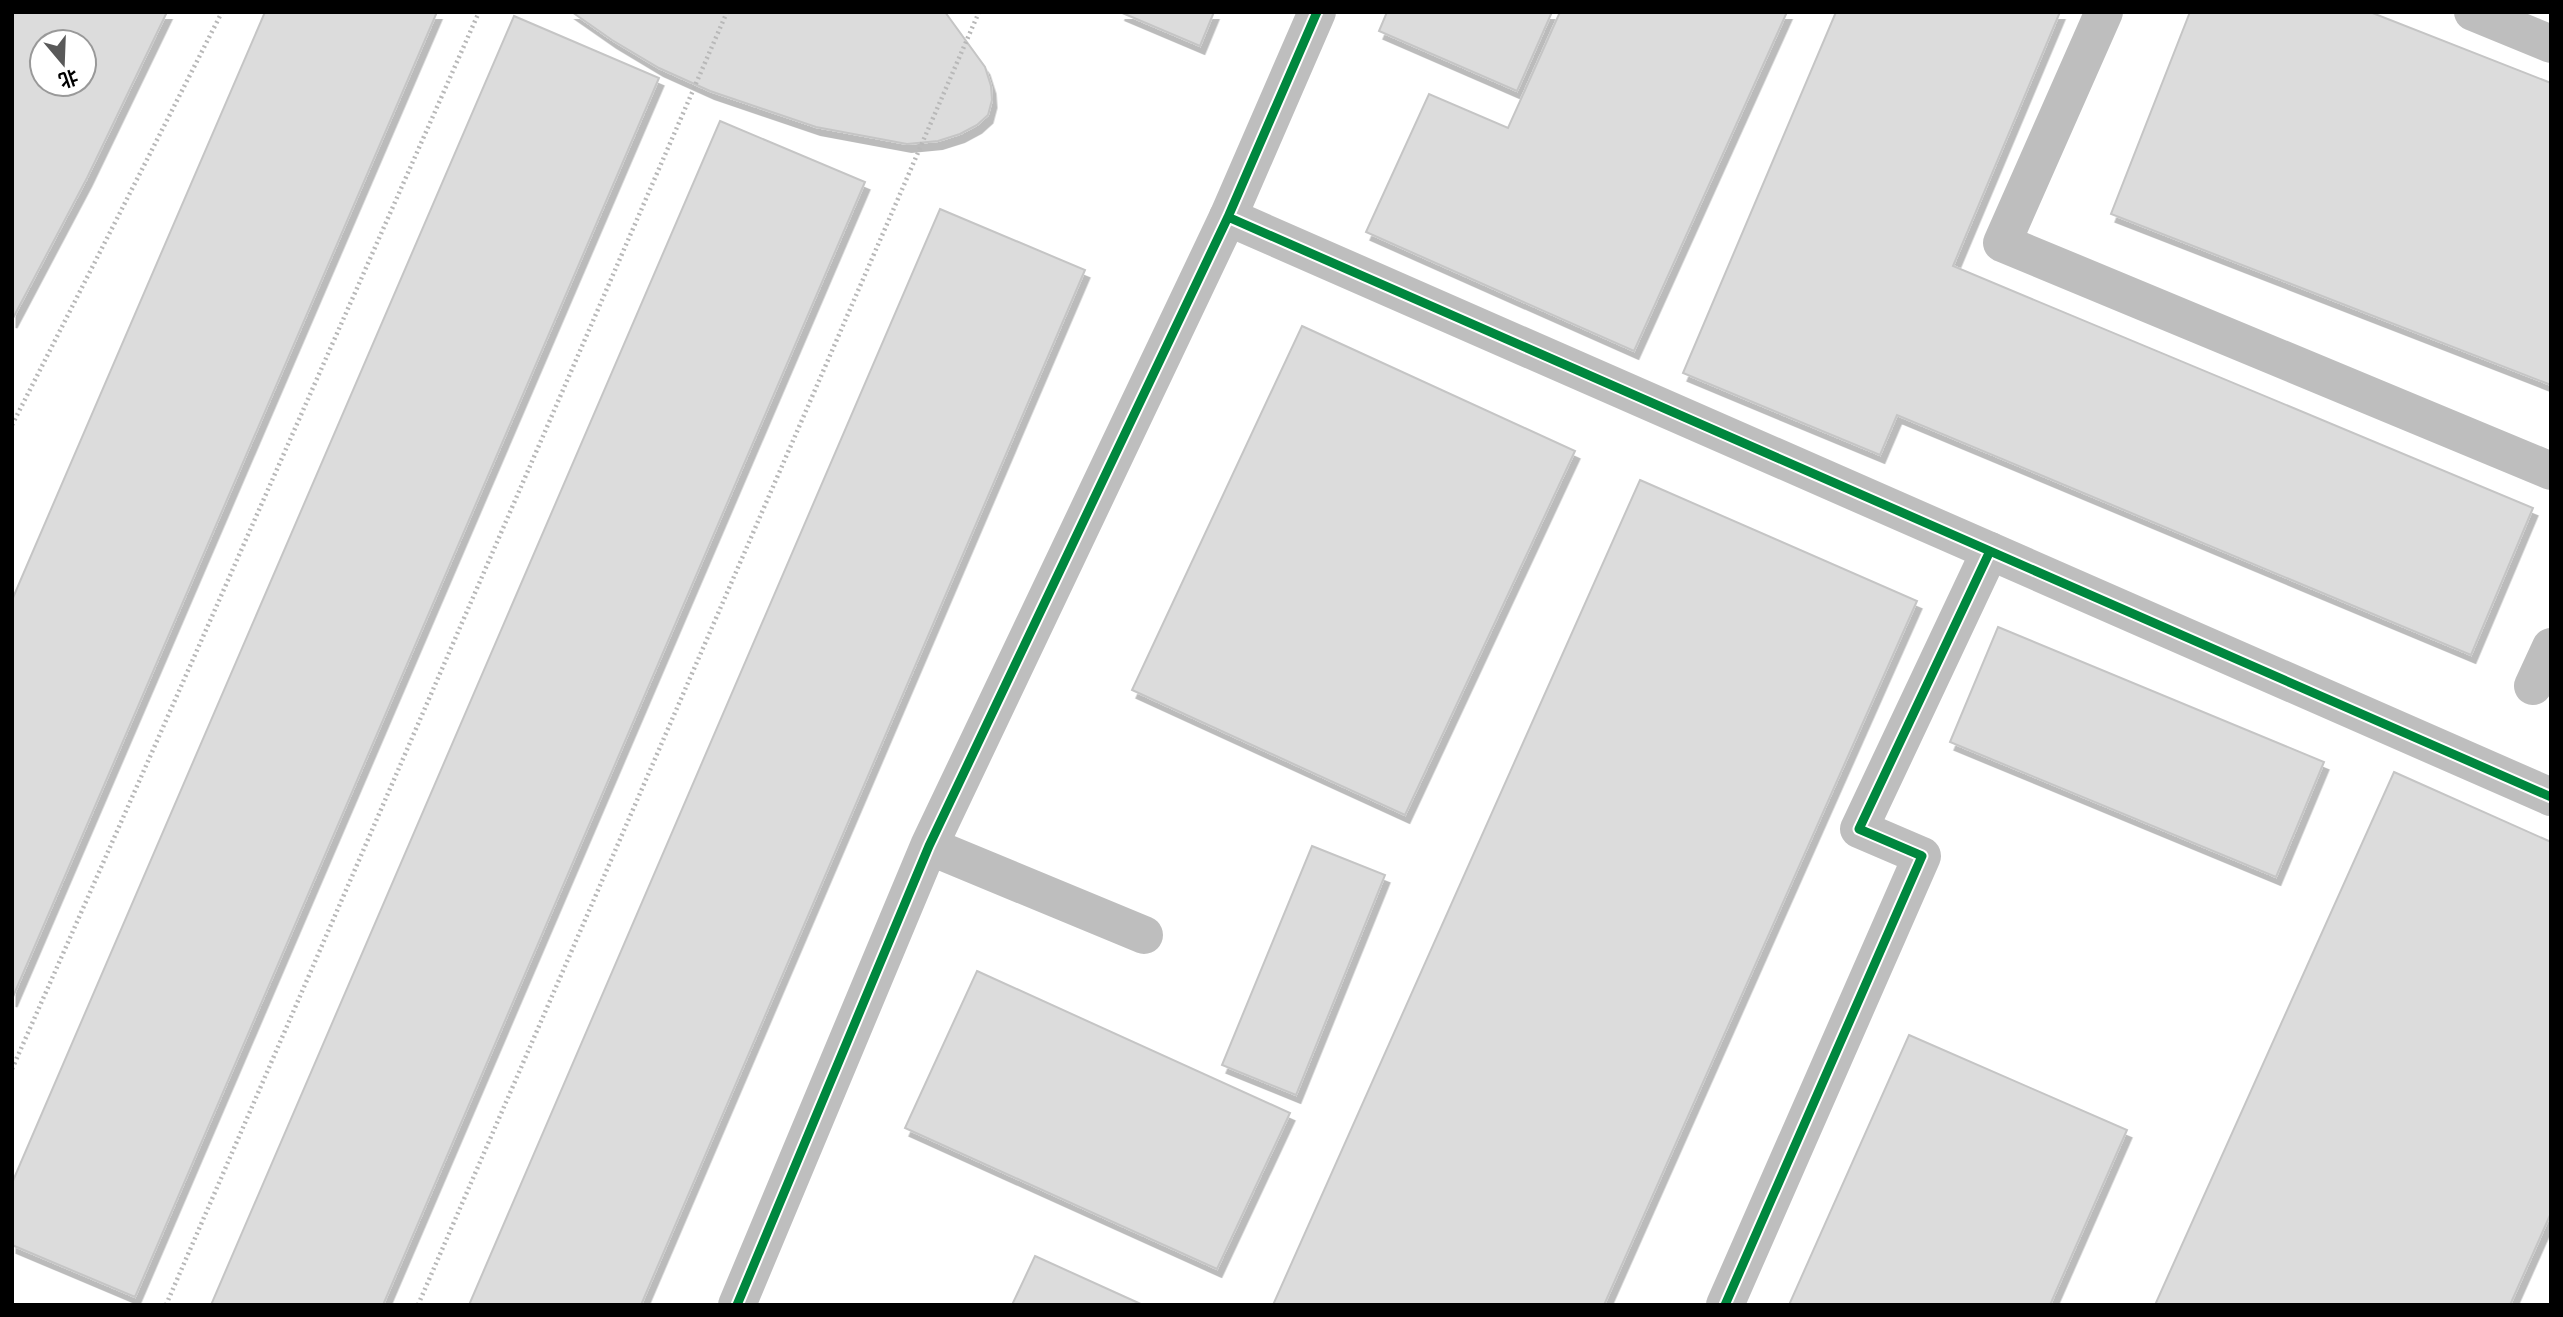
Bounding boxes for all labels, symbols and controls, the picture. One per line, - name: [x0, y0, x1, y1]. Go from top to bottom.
- north arrow: [28, 28, 98, 98]
- text: 北: [56, 66, 81, 93]

